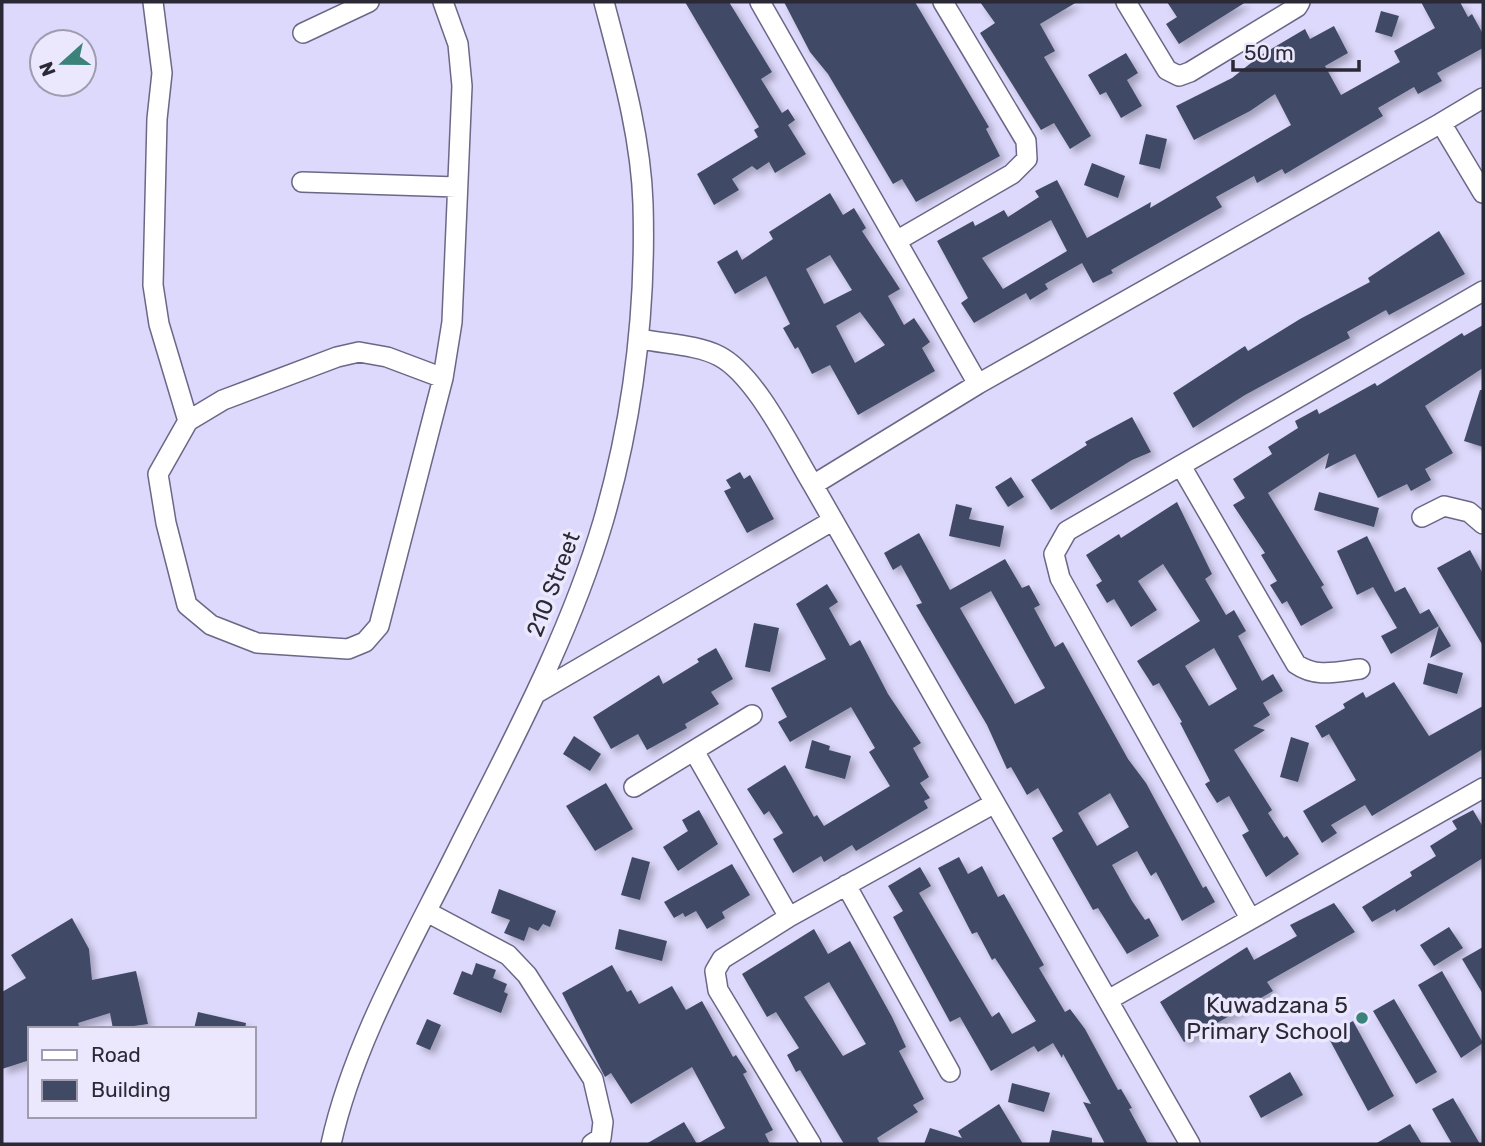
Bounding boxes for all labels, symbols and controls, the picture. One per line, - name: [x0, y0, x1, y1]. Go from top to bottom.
- north arrow: [28, 28, 98, 98]
- scale bar: [1233, 28, 1359, 72]
- text: 50 m: [1244, 40, 1294, 65]
- text: N: [34, 58, 61, 79]
- street label: 210 Street: [520, 528, 586, 640]
- place label: Kuwadzana 5 Primary School: [1186, 991, 1348, 1045]
- marker: Kuwadzana 5 Primary School: [1354, 1010, 1370, 1026]
- legend: [28, 1027, 256, 1118]
- text: Road: [91, 1042, 141, 1067]
- text: Building: [91, 1077, 171, 1102]

